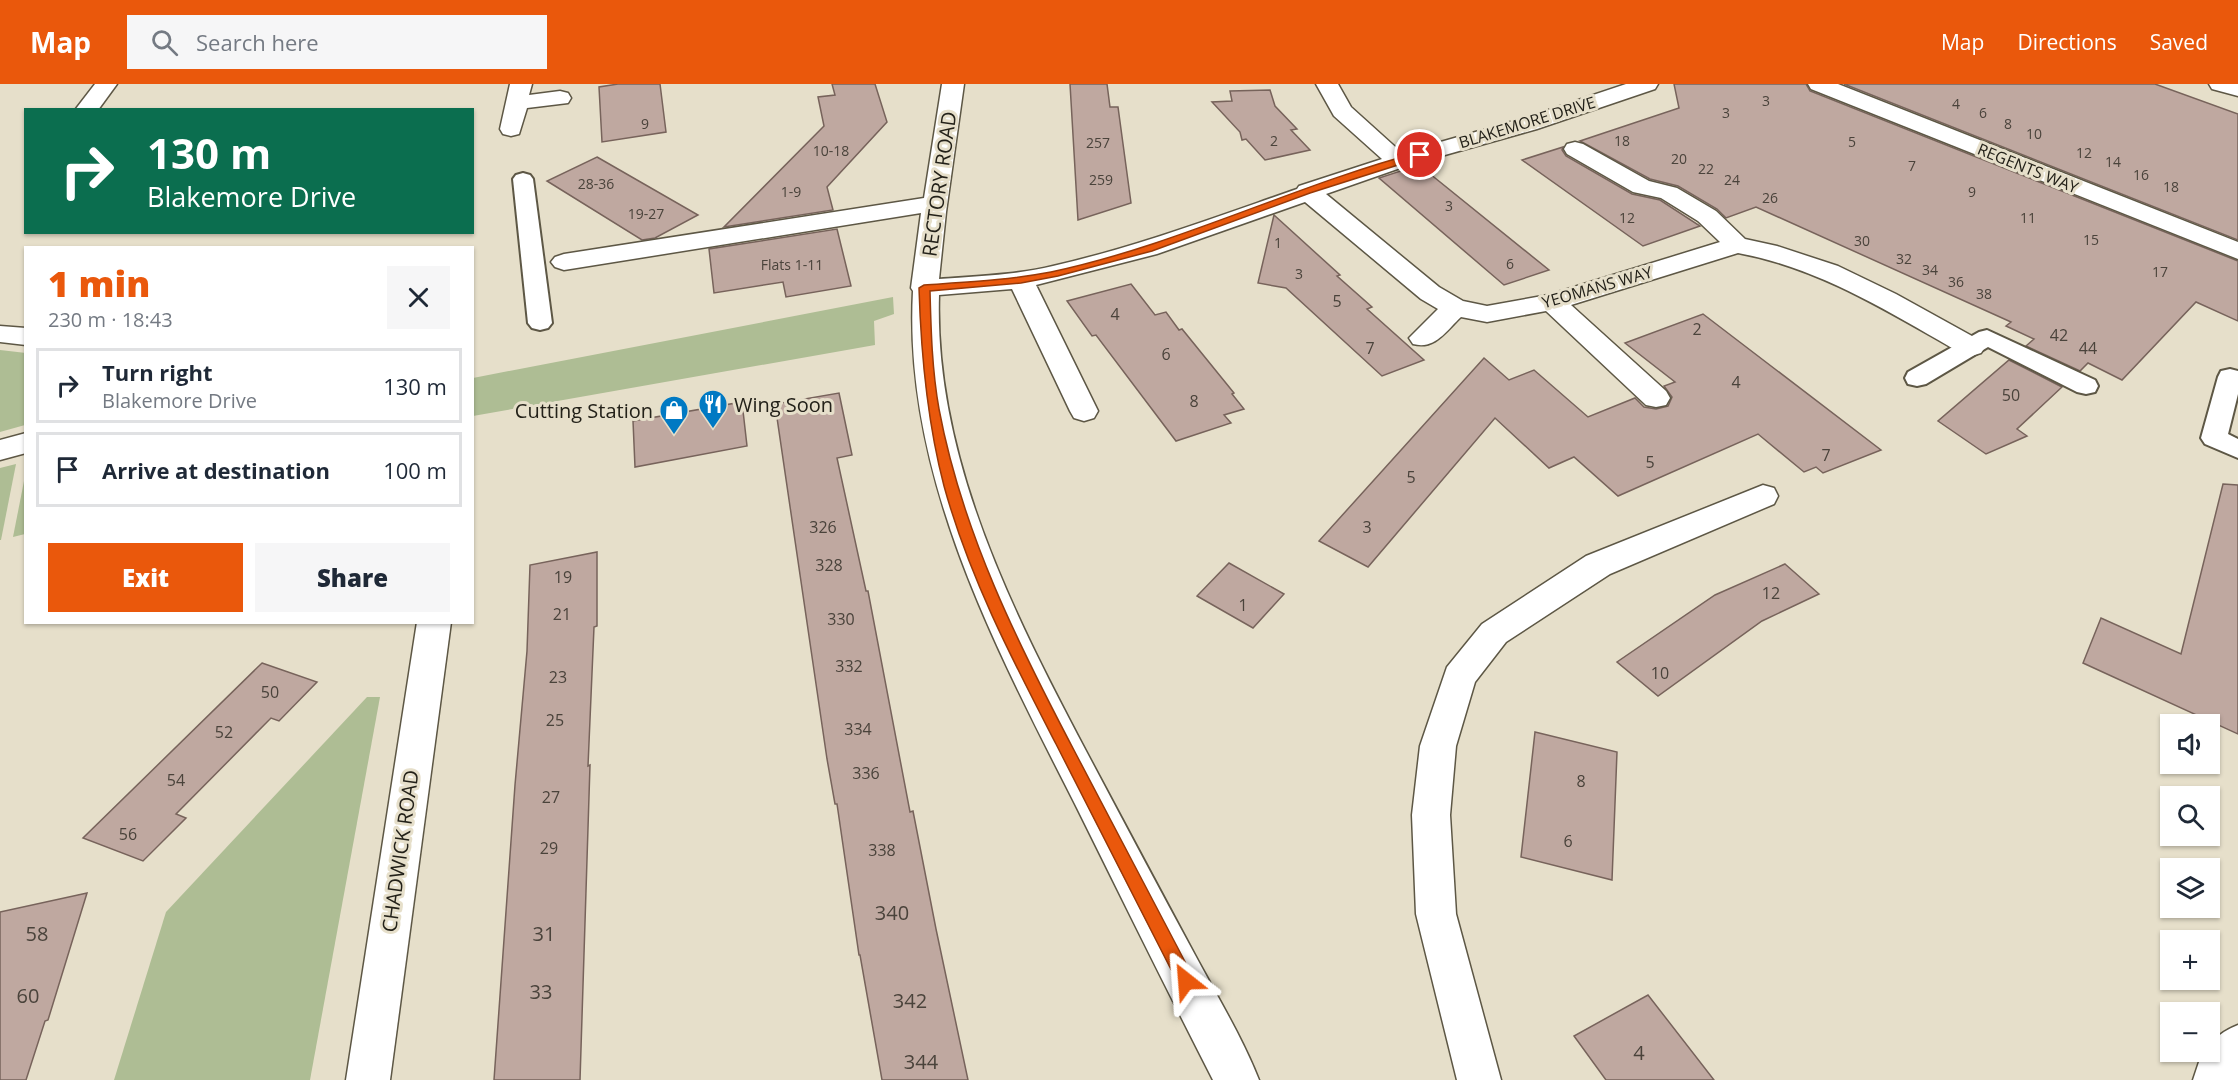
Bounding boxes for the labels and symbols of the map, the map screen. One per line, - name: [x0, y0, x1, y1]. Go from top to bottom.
- street label: BLAKEMORE DRIVE: [1456, 91, 1598, 153]
- house number: 3: [1762, 91, 1770, 110]
- house number: 4: [1952, 94, 1960, 113]
- house number: 3: [1722, 103, 1730, 122]
- house number: 6: [1979, 103, 1987, 122]
- street label: RECTORY ROAD: [915, 110, 963, 258]
- house number: 9: [641, 114, 649, 133]
- house number: 8: [2004, 114, 2012, 133]
- house number: 10: [2026, 124, 2042, 143]
- pin: [1394, 129, 1445, 180]
- house number: 2: [1270, 131, 1278, 150]
- house number: 18: [1614, 131, 1630, 150]
- house number: 5: [1848, 132, 1856, 151]
- house number: 257: [1086, 133, 1110, 152]
- street label: REGENTS WAY: [1974, 138, 2082, 198]
- house number: 10-18: [813, 141, 849, 160]
- house number: 12: [2076, 143, 2092, 162]
- house number: 20: [1671, 149, 1687, 168]
- house number: 14: [2105, 152, 2121, 171]
- house number: 7: [1908, 156, 1916, 175]
- house number: 22: [1698, 159, 1714, 178]
- house number: 16: [2133, 165, 2149, 184]
- house number: 259: [1089, 170, 1113, 189]
- house number: 24: [1724, 170, 1740, 189]
- house number: 28-36: [578, 174, 614, 193]
- house number: 18: [2163, 177, 2179, 196]
- house number: 1-9: [781, 182, 801, 201]
- house number: 9: [1968, 182, 1976, 201]
- house number: 26: [1762, 188, 1778, 207]
- house number: 3: [1445, 196, 1453, 215]
- house number: 19-27: [628, 204, 664, 223]
- house number: 12: [1619, 208, 1635, 227]
- house number: 11: [2020, 208, 2036, 227]
- house number: 15: [2083, 230, 2099, 249]
- house number: 30: [1854, 231, 1870, 250]
- house number: 1: [1274, 233, 1282, 252]
- house number: 32: [1896, 249, 1912, 268]
- house number: 6: [1506, 254, 1514, 273]
- house number: Flats 1-11: [761, 255, 823, 274]
- house number: 34: [1922, 260, 1938, 279]
- street label: YEOMANS WAY: [1539, 261, 1655, 313]
- house number: 17: [2152, 262, 2168, 281]
- house number: 3: [1295, 264, 1303, 283]
- house number: 36: [1948, 272, 1964, 291]
- house number: 38: [1976, 284, 1992, 303]
- house number: 5: [1332, 290, 1342, 312]
- house number: 4: [1110, 303, 1120, 325]
- house number: 2: [1692, 318, 1702, 340]
- house number: 42: [2050, 324, 2068, 346]
- house number: 7: [1365, 337, 1375, 359]
- house number: 44: [2079, 337, 2097, 359]
- house number: 6: [1161, 343, 1171, 365]
- house number: 4: [1731, 371, 1741, 393]
- house number: 50: [2002, 384, 2020, 406]
- restaurant icon: Wing Soon: [697, 388, 729, 430]
- house number: 8: [1189, 390, 1199, 412]
- place label: Wing Soon: [734, 391, 833, 418]
- shop icon: Cutting Station: [658, 394, 690, 436]
- place label: Cutting Station: [515, 397, 653, 424]
- house number: 7: [1821, 444, 1831, 466]
- house number: 5: [1645, 451, 1655, 473]
- house number: 5: [1406, 466, 1416, 488]
- house number: 326: [809, 516, 837, 538]
- house number: 3: [1362, 516, 1372, 538]
- house number: 328: [815, 554, 843, 576]
- house number: 19: [554, 566, 572, 588]
- house number: 12: [1762, 582, 1780, 604]
- house number: 1: [1238, 594, 1248, 616]
- house number: 21: [553, 603, 571, 625]
- house number: 330: [827, 608, 855, 630]
- house number: 332: [835, 655, 863, 677]
- house number: 10: [1651, 662, 1669, 684]
- house number: 23: [549, 666, 567, 688]
- house number: 50: [261, 681, 279, 703]
- house number: 25: [546, 709, 564, 731]
- house number: 334: [844, 718, 872, 740]
- house number: 52: [215, 721, 233, 743]
- house number: 336: [852, 762, 880, 784]
- street label: CHADWICK ROAD: [375, 768, 425, 934]
- house number: 54: [167, 769, 185, 791]
- house number: 8: [1576, 770, 1586, 792]
- house number: 27: [542, 786, 560, 808]
- house number: 56: [119, 823, 137, 845]
- house number: 6: [1563, 830, 1573, 852]
- house number: 29: [540, 837, 558, 859]
- house number: 338: [868, 839, 896, 861]
- house number: 340: [875, 899, 909, 926]
- house number: 58: [26, 920, 48, 947]
- house number: 31: [533, 920, 555, 947]
- position arrow: [1154, 949, 1218, 1013]
- house number: 33: [530, 978, 552, 1005]
- house number: 60: [17, 982, 39, 1009]
- house number: 342: [893, 987, 927, 1014]
- house number: 4: [1633, 1039, 1645, 1066]
- house number: 344: [904, 1048, 939, 1075]

